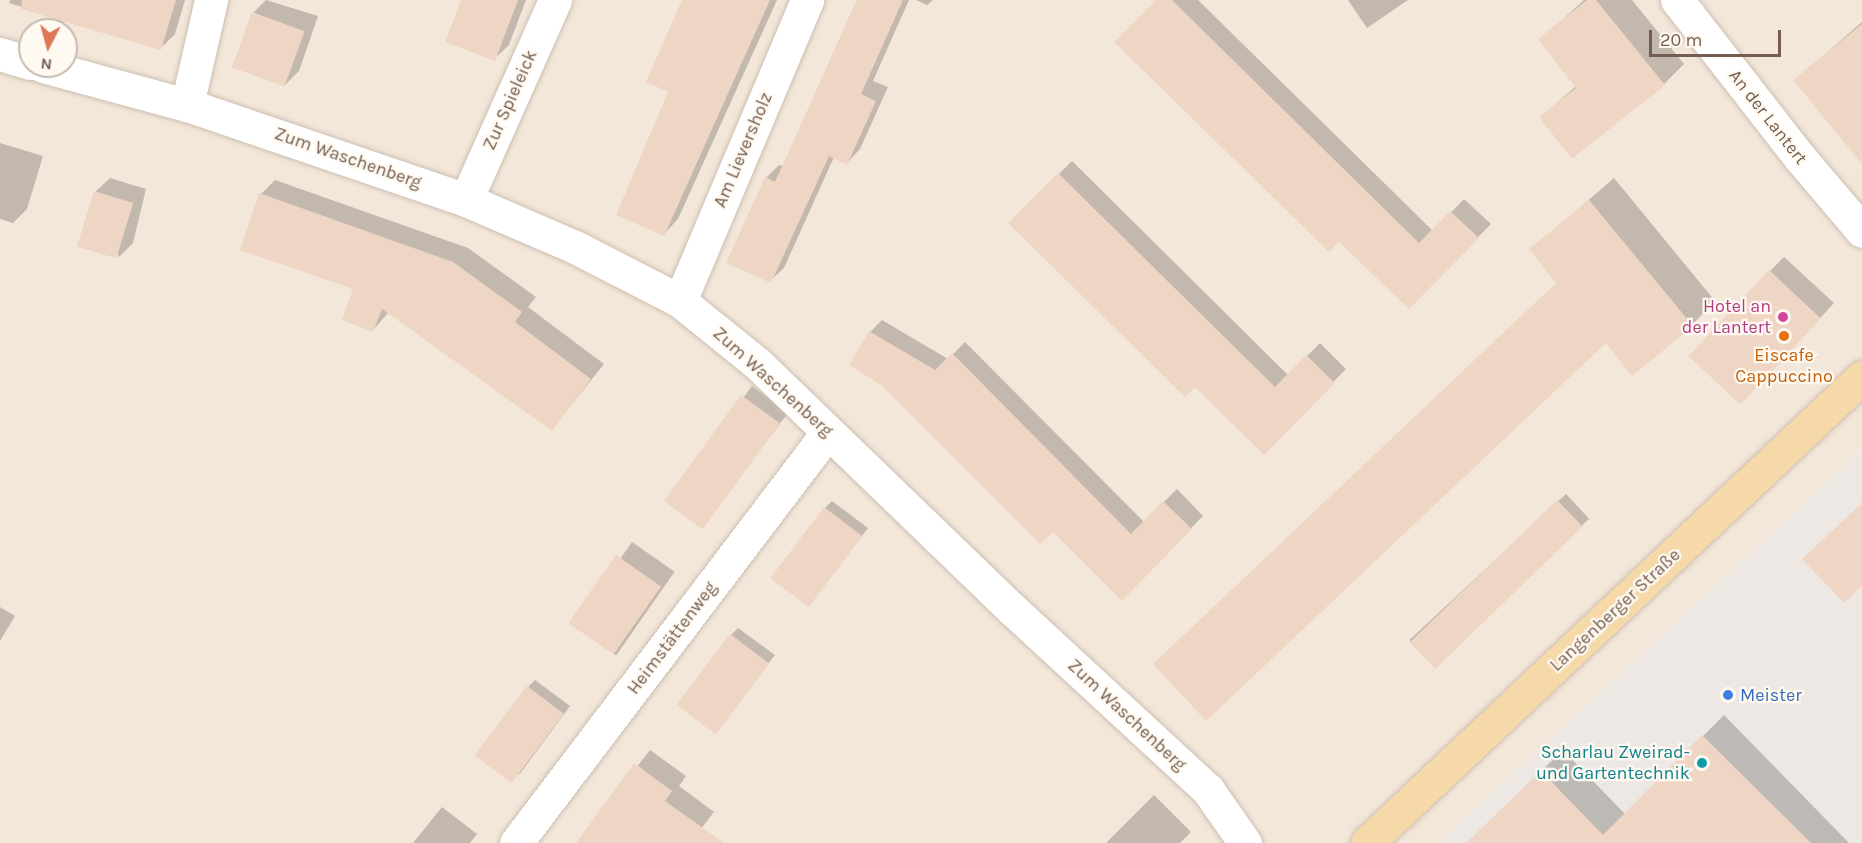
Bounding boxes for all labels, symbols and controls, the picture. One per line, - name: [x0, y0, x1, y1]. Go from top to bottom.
- north arrow: [18, 18, 78, 78]
- scale bar: [1652, 18, 1784, 56]
- text: 20 m: [1660, 29, 1702, 51]
- street label: Zur Spieleick: [478, 47, 542, 153]
- text: N: [40, 54, 53, 74]
- street label: An der Lantert: [1724, 65, 1812, 169]
- street label: Am Lieversholz: [709, 89, 777, 211]
- street label: Zum Waschenberg: [272, 123, 424, 193]
- place label: Hotel an der Lantert: [1682, 296, 1771, 338]
- marker: Hotel an der Lantert: [1776, 310, 1790, 324]
- street label: Zum Waschenberg: [709, 322, 837, 442]
- marker: Eiscafe Cappuccino: [1777, 329, 1791, 343]
- place label: Eiscafe Cappuccino: [1735, 345, 1833, 388]
- street label: Langenberger Straße: [1545, 544, 1685, 676]
- street label: Heimstättenweg: [623, 577, 721, 699]
- street label: Zum Waschenberg: [1063, 655, 1191, 775]
- place label: Meister: [1740, 684, 1802, 706]
- marker: Meister: [1721, 688, 1735, 702]
- place label: Scharlau Zweirad- und Gartentechnik: [1536, 742, 1690, 784]
- marker: Scharlau Zweirad- und Gartentechnik: [1695, 756, 1709, 770]

